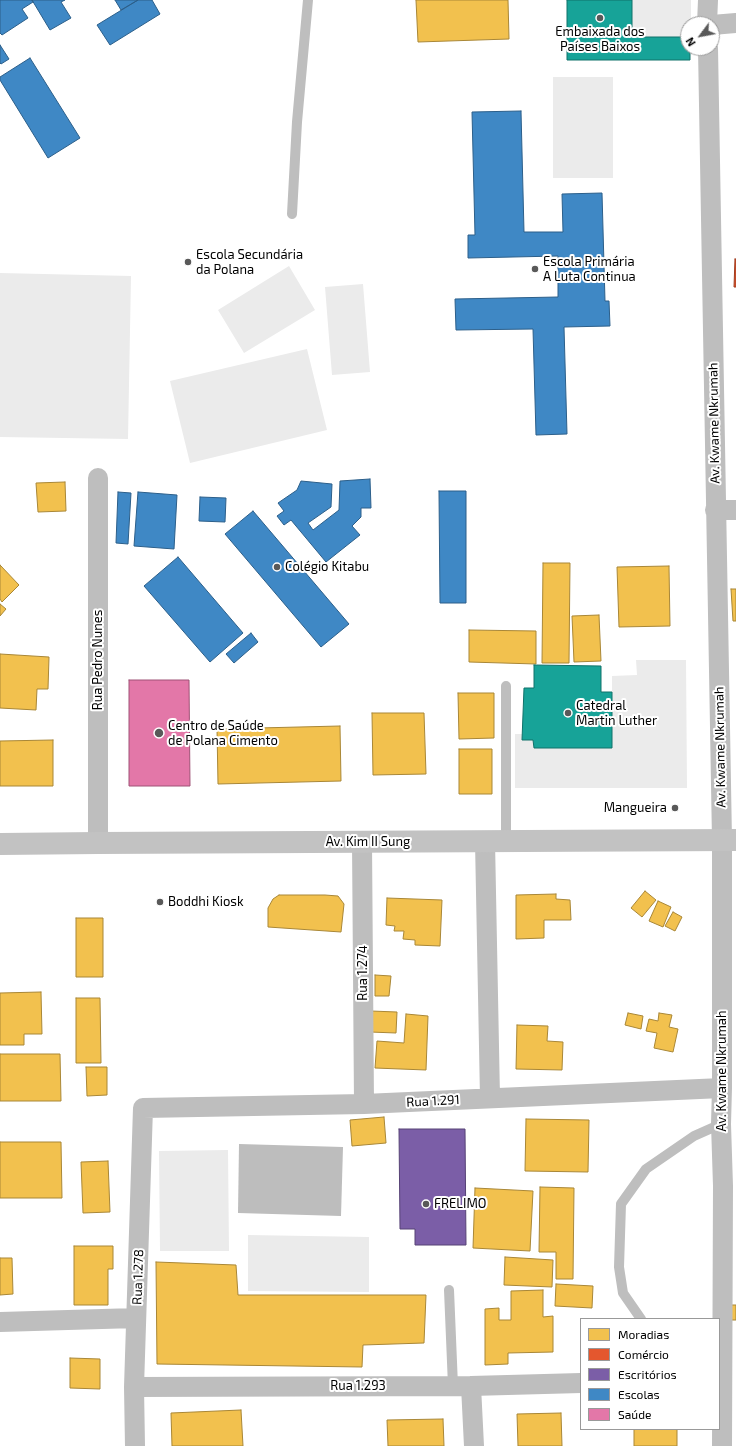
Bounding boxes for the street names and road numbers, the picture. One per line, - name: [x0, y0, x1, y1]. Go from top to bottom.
- street label: Av. Kwame Nkrumah: [705, 362, 723, 484]
- street label: Rua Pedro Nunes: [90, 610, 106, 710]
- street label: Av. Kwame Nkrumah: [711, 686, 729, 808]
- street label: Av. Kim II Sung: [326, 834, 410, 850]
- street label: Rua 1.274: [355, 945, 371, 1001]
- street label: Av. Kwame Nkrumah: [714, 1010, 730, 1132]
- street label: Rua 1.291: [406, 1092, 460, 1110]
- street label: Rua 1.278: [129, 1249, 147, 1305]
- street label: Rua 1.293: [330, 1378, 386, 1394]

